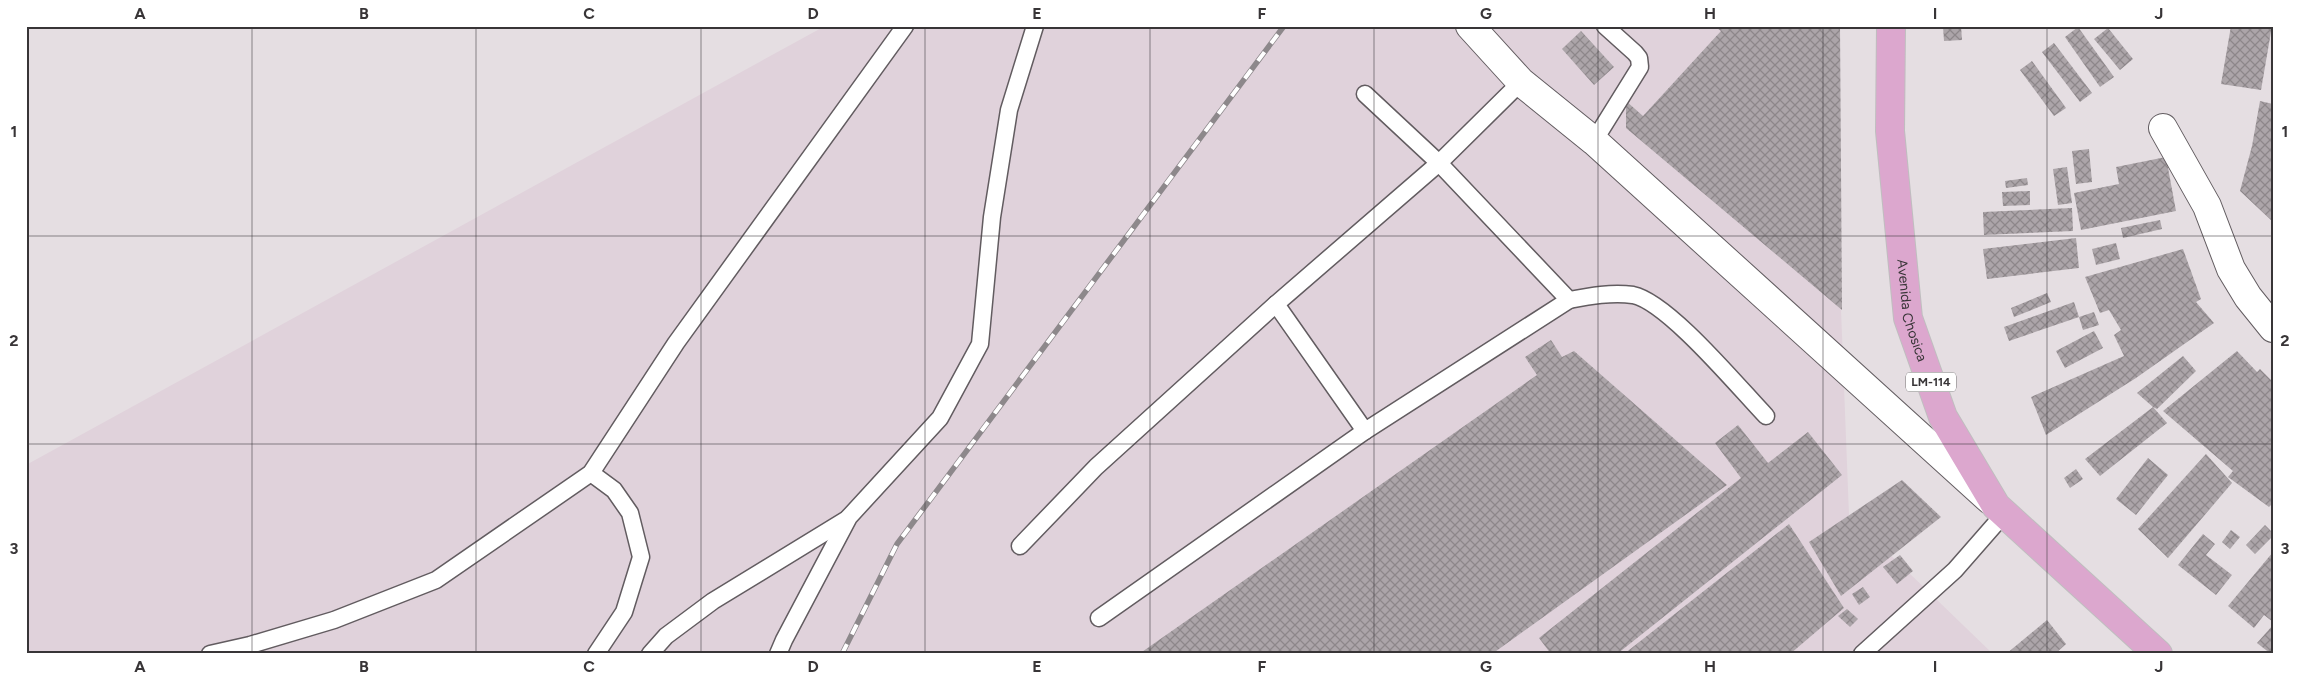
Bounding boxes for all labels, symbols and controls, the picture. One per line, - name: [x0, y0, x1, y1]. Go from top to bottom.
- text: A: [134, 4, 146, 23]
- text: B: [359, 4, 369, 23]
- text: C: [583, 4, 595, 23]
- text: D: [807, 4, 819, 23]
- text: E: [1032, 4, 1042, 23]
- text: F: [1258, 4, 1267, 23]
- text: G: [1480, 4, 1492, 23]
- text: H: [1704, 4, 1716, 23]
- text: I: [1933, 4, 1937, 23]
- text: J: [2155, 4, 2163, 23]
- text: 1: [11, 122, 17, 141]
- text: 1: [2282, 122, 2288, 141]
- street label: Avenida Chosica: [1893, 258, 1931, 364]
- text: 2: [9, 331, 19, 350]
- text: 2: [2280, 331, 2290, 350]
- road number: LM-114: [1906, 372, 1956, 392]
- text: 3: [10, 539, 19, 558]
- text: 3: [2281, 539, 2290, 558]
- text: A: [134, 657, 146, 676]
- text: B: [359, 657, 369, 676]
- text: C: [583, 657, 595, 676]
- text: D: [807, 657, 819, 676]
- text: E: [1032, 657, 1042, 676]
- text: F: [1258, 657, 1267, 676]
- text: G: [1480, 657, 1492, 676]
- text: H: [1704, 657, 1716, 676]
- text: I: [1933, 657, 1937, 676]
- text: J: [2155, 657, 2163, 676]

